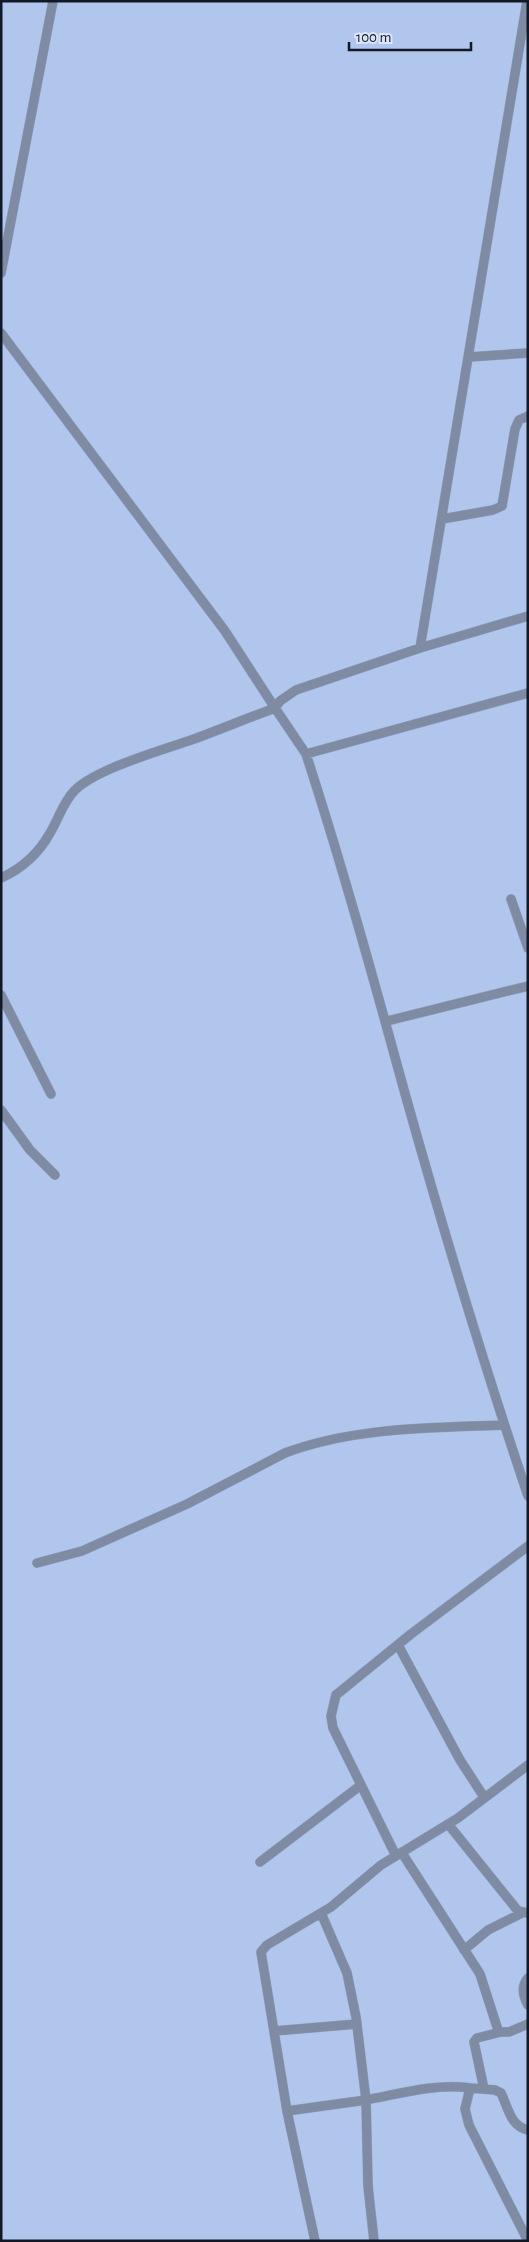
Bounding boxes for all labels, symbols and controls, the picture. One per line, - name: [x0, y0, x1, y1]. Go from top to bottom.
- scale bar: [349, 20, 472, 52]
- text: 100 m: [356, 30, 391, 45]

